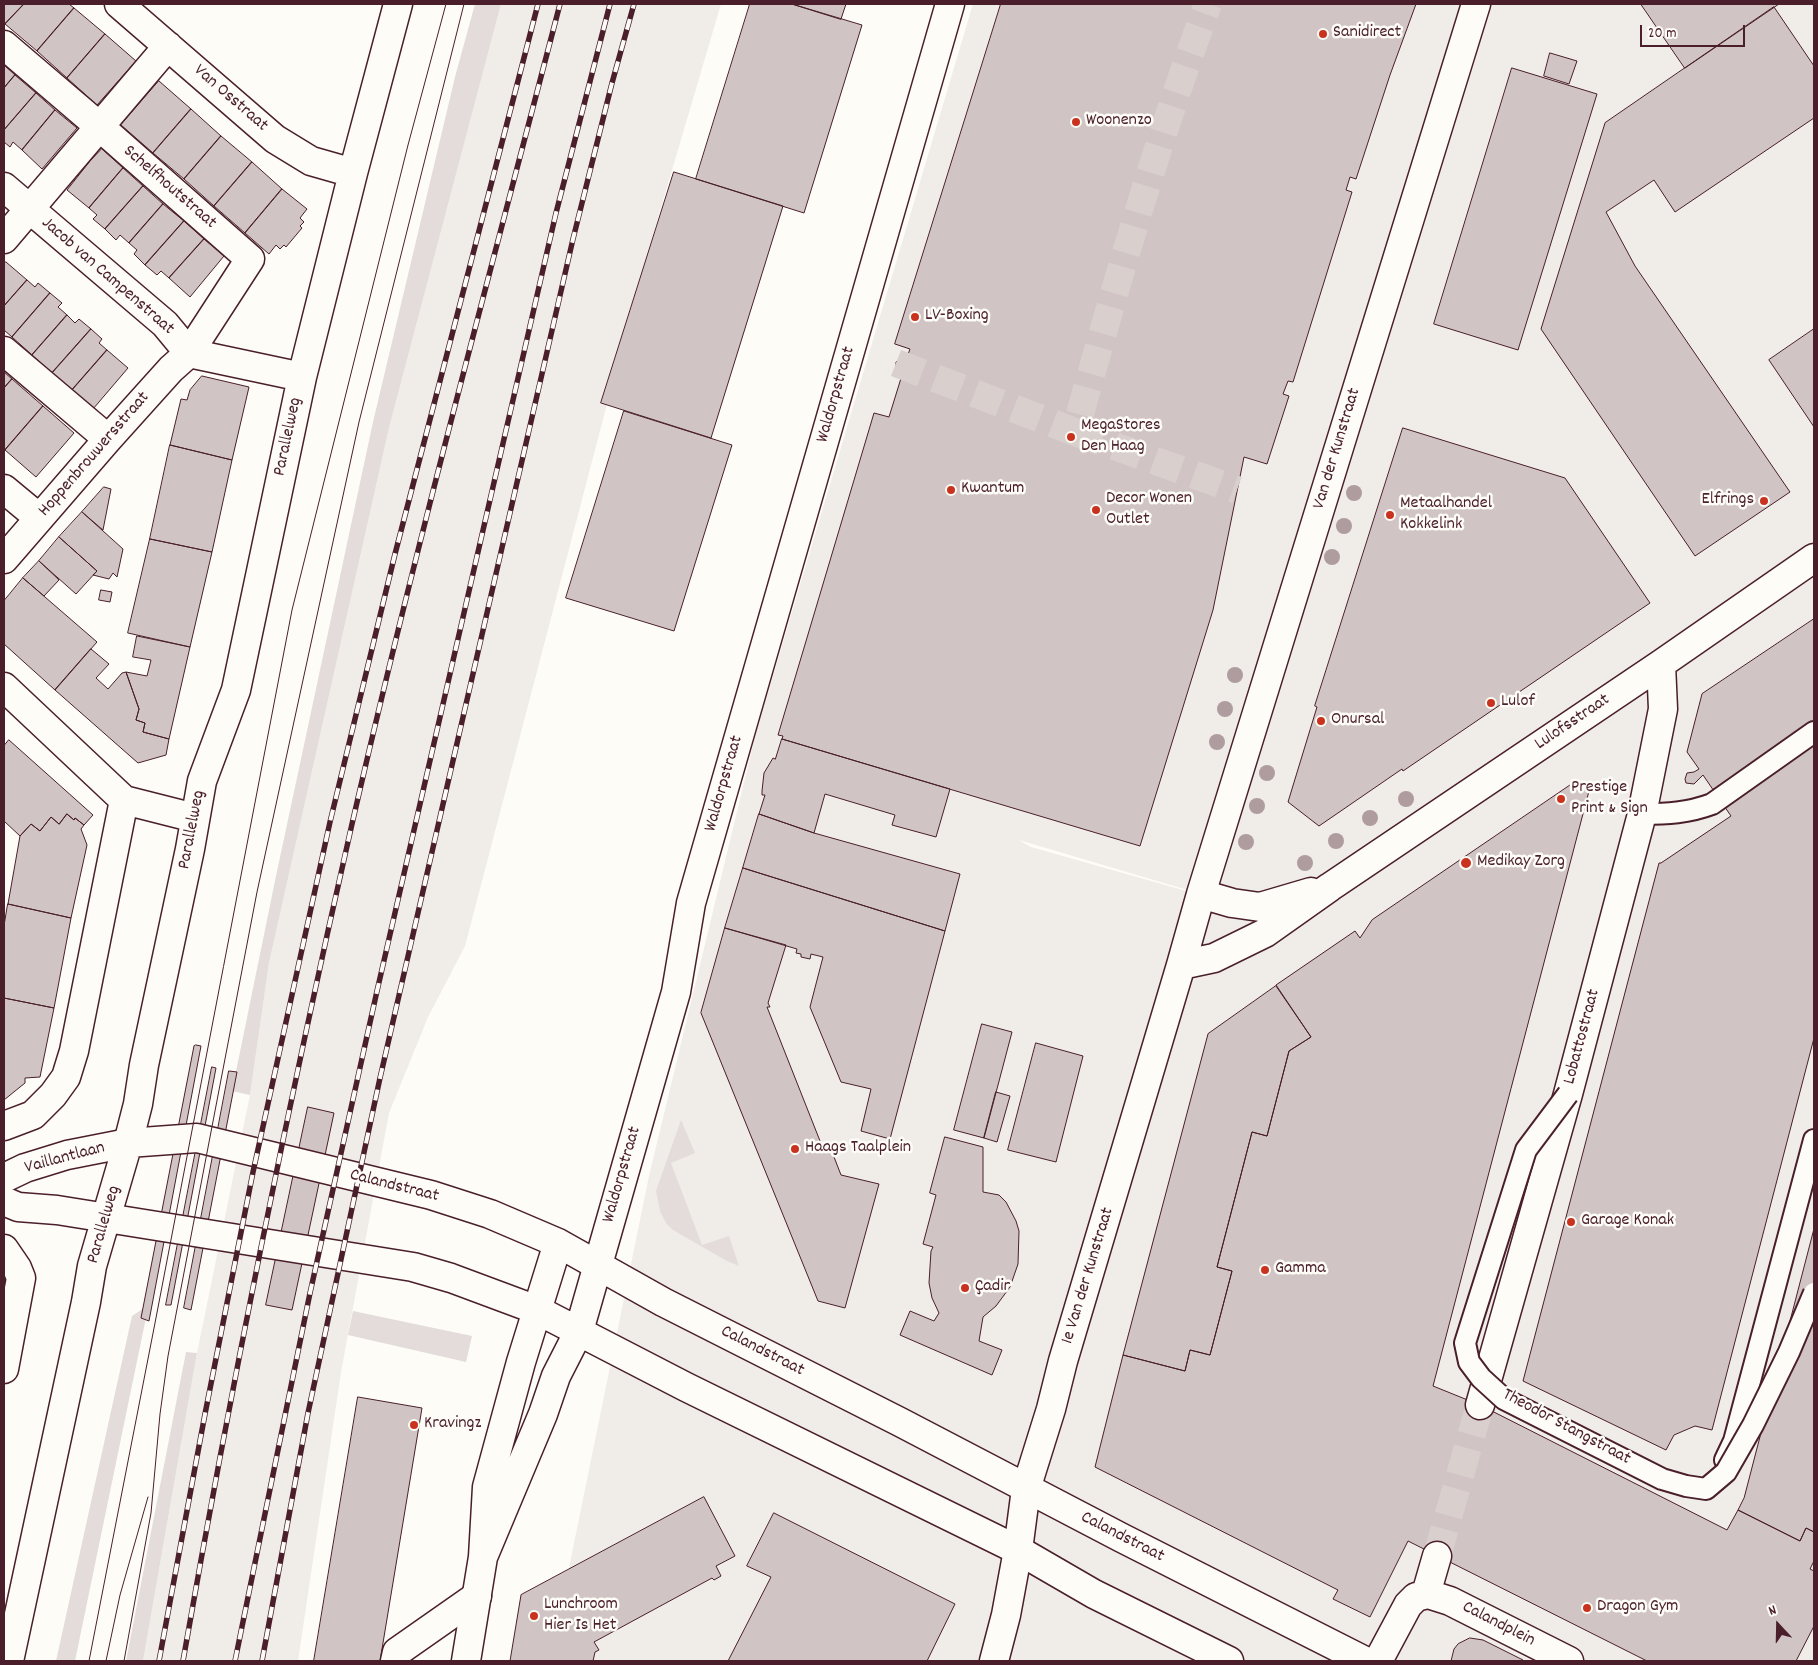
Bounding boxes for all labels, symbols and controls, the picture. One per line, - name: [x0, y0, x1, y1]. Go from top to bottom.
- scale bar: [1643, 15, 1748, 47]
- place label: Sanidirect: [1333, 23, 1401, 45]
- text: 20 m: [1648, 23, 1676, 45]
- marker: Sanidirect: [1317, 28, 1329, 40]
- street label: Van Osstraat: [188, 61, 272, 137]
- place label: Woonenzo: [1086, 111, 1152, 133]
- marker: Woonenzo: [1070, 116, 1082, 128]
- street label: Schelfhoutstraat: [118, 141, 220, 235]
- street label: Jacob van Campenstraat: [36, 213, 178, 341]
- place label: LV-Boxing: [925, 306, 989, 328]
- marker: LV-Boxing: [909, 311, 921, 323]
- street label: Waldorpstraat: [813, 344, 861, 446]
- street label: Van der Kunstraat: [1309, 386, 1367, 512]
- street label: Hoppenbrouwersstraat: [35, 388, 155, 522]
- street label: Parallelweg: [270, 396, 308, 478]
- place label: MegaStores Den Haag: [1081, 416, 1161, 458]
- marker: MegaStores Den Haag: [1065, 431, 1077, 443]
- place label: Kwantum: [961, 479, 1024, 501]
- marker: Kwantum: [945, 484, 957, 496]
- place label: Decor Wonen Outlet: [1106, 489, 1192, 532]
- place label: Elfrings: [1701, 490, 1754, 512]
- place label: Metaalhandel Kokkelink: [1400, 494, 1492, 536]
- marker: Elfrings: [1758, 495, 1770, 507]
- marker: Decor Wonen Outlet: [1090, 504, 1102, 516]
- marker: Metaalhandel Kokkelink: [1384, 509, 1396, 521]
- street label: Lulofsstraat: [1531, 690, 1615, 756]
- place label: Lulof: [1501, 692, 1535, 714]
- marker: Lulof: [1485, 697, 1497, 709]
- place label: Onursal: [1331, 710, 1384, 732]
- marker: Onursal: [1315, 715, 1327, 727]
- street label: Waldorpstraat: [701, 733, 749, 835]
- place label: Prestige Print & Sign: [1571, 778, 1648, 821]
- street label: Parallelweg: [175, 789, 211, 871]
- marker: Prestige Print & Sign: [1555, 793, 1567, 805]
- place label: Medikay Zorg: [1477, 852, 1565, 874]
- marker: Medikay Zorg: [1459, 856, 1473, 870]
- street label: Lobattostraat: [1560, 987, 1606, 1087]
- street label: Waldorpstraat: [599, 1124, 647, 1226]
- street label: Vaillantlaan: [23, 1138, 107, 1180]
- place label: Haags Taalplein: [805, 1138, 911, 1160]
- marker: Haags Taalplein: [789, 1143, 801, 1155]
- street label: Calandstraat: [347, 1165, 441, 1209]
- street label: Parallelweg: [84, 1184, 126, 1266]
- street label: 1e Van der Kunstraat: [1058, 1205, 1120, 1347]
- place label: Garage Konak: [1581, 1211, 1674, 1233]
- marker: Garage Konak: [1565, 1216, 1577, 1228]
- place label: Gamma: [1275, 1259, 1326, 1281]
- marker: Gamma: [1259, 1264, 1271, 1276]
- place label: Çadir: [975, 1277, 1010, 1299]
- marker: Çadir: [959, 1282, 971, 1294]
- street label: Calandstraat: [716, 1322, 808, 1382]
- street label: Theodor Stangstraat: [1498, 1385, 1634, 1471]
- place label: Kravingz: [424, 1414, 481, 1436]
- marker: Kravingz: [408, 1419, 420, 1431]
- street label: Calandstraat: [1076, 1508, 1168, 1568]
- place label: Lunchroom Hier Is Het: [544, 1595, 618, 1638]
- street label: Calandplein: [1458, 1597, 1538, 1653]
- place label: Dragon Gym: [1597, 1597, 1678, 1619]
- north arrow: [1753, 1600, 1803, 1650]
- text: N: [1766, 1600, 1779, 1622]
- marker: Dragon Gym: [1581, 1602, 1593, 1614]
- marker: Lunchroom Hier Is Het: [528, 1610, 540, 1622]

